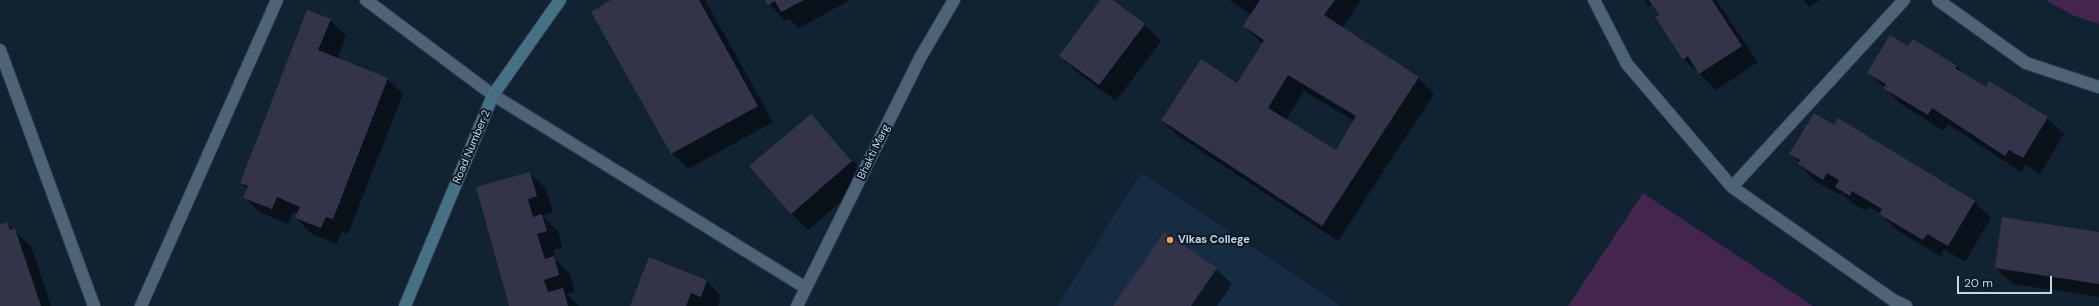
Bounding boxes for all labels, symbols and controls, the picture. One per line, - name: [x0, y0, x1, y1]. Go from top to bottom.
- street label: Road Number 2: [451, 108, 493, 186]
- street label: Bhakti Marg: [855, 122, 893, 182]
- place label: Vikas College: [1178, 233, 1250, 247]
- marker: Vikas College: [1165, 235, 1175, 245]
- scale bar: [1959, 268, 2054, 294]
- text: 20 m: [1964, 275, 1993, 291]

